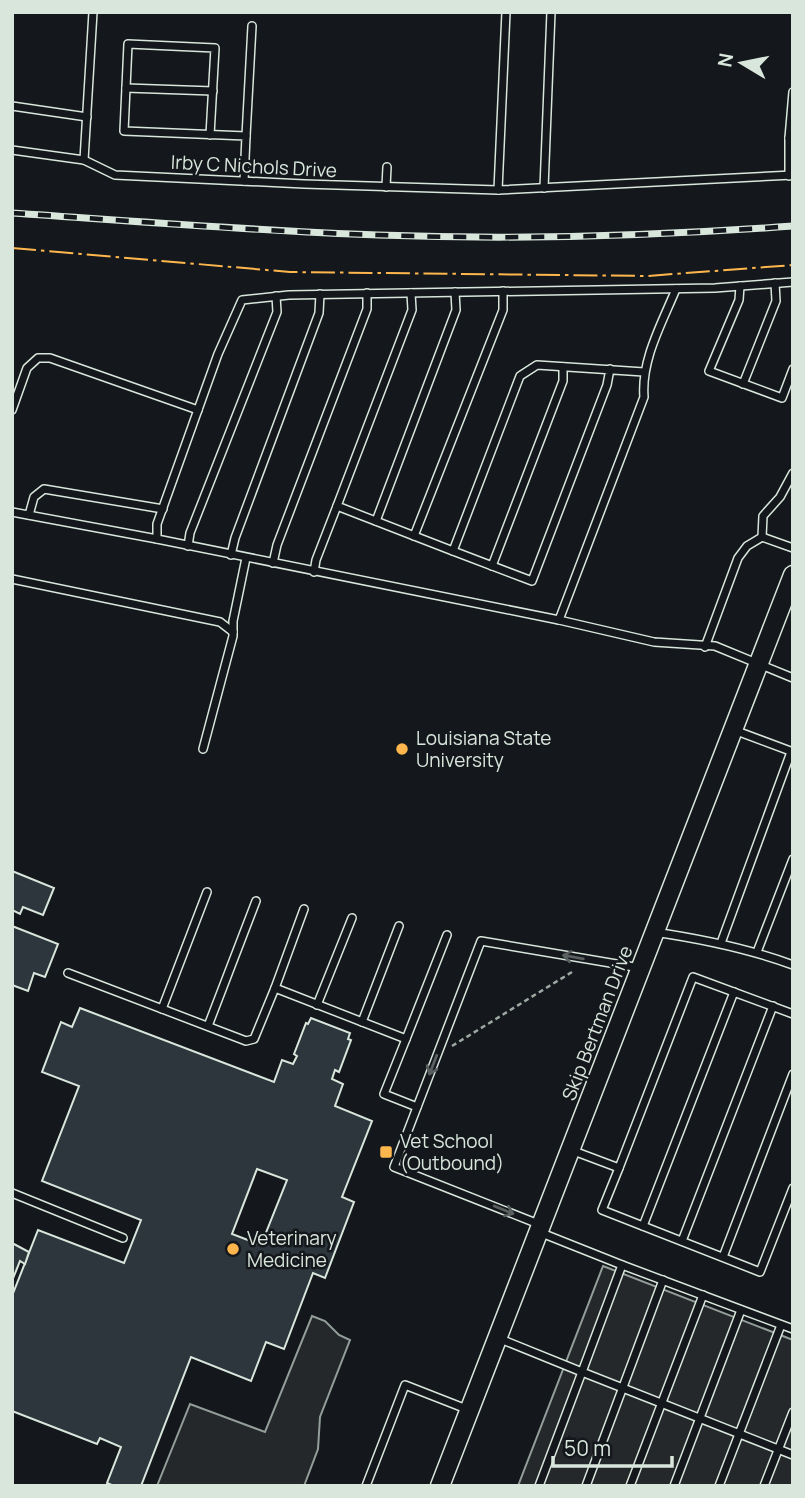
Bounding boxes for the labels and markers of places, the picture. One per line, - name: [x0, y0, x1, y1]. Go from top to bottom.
- place label: Louisiana State University: [416, 725, 551, 773]
- marker: Louisiana State University: [394, 741, 410, 757]
- place label: Vet School (Outbound): [400, 1128, 504, 1176]
- marker: Vet School (Outbound): [378, 1144, 394, 1160]
- place label: Veterinary Medicine: [247, 1225, 337, 1273]
- marker: Veterinary Medicine: [225, 1241, 241, 1257]

